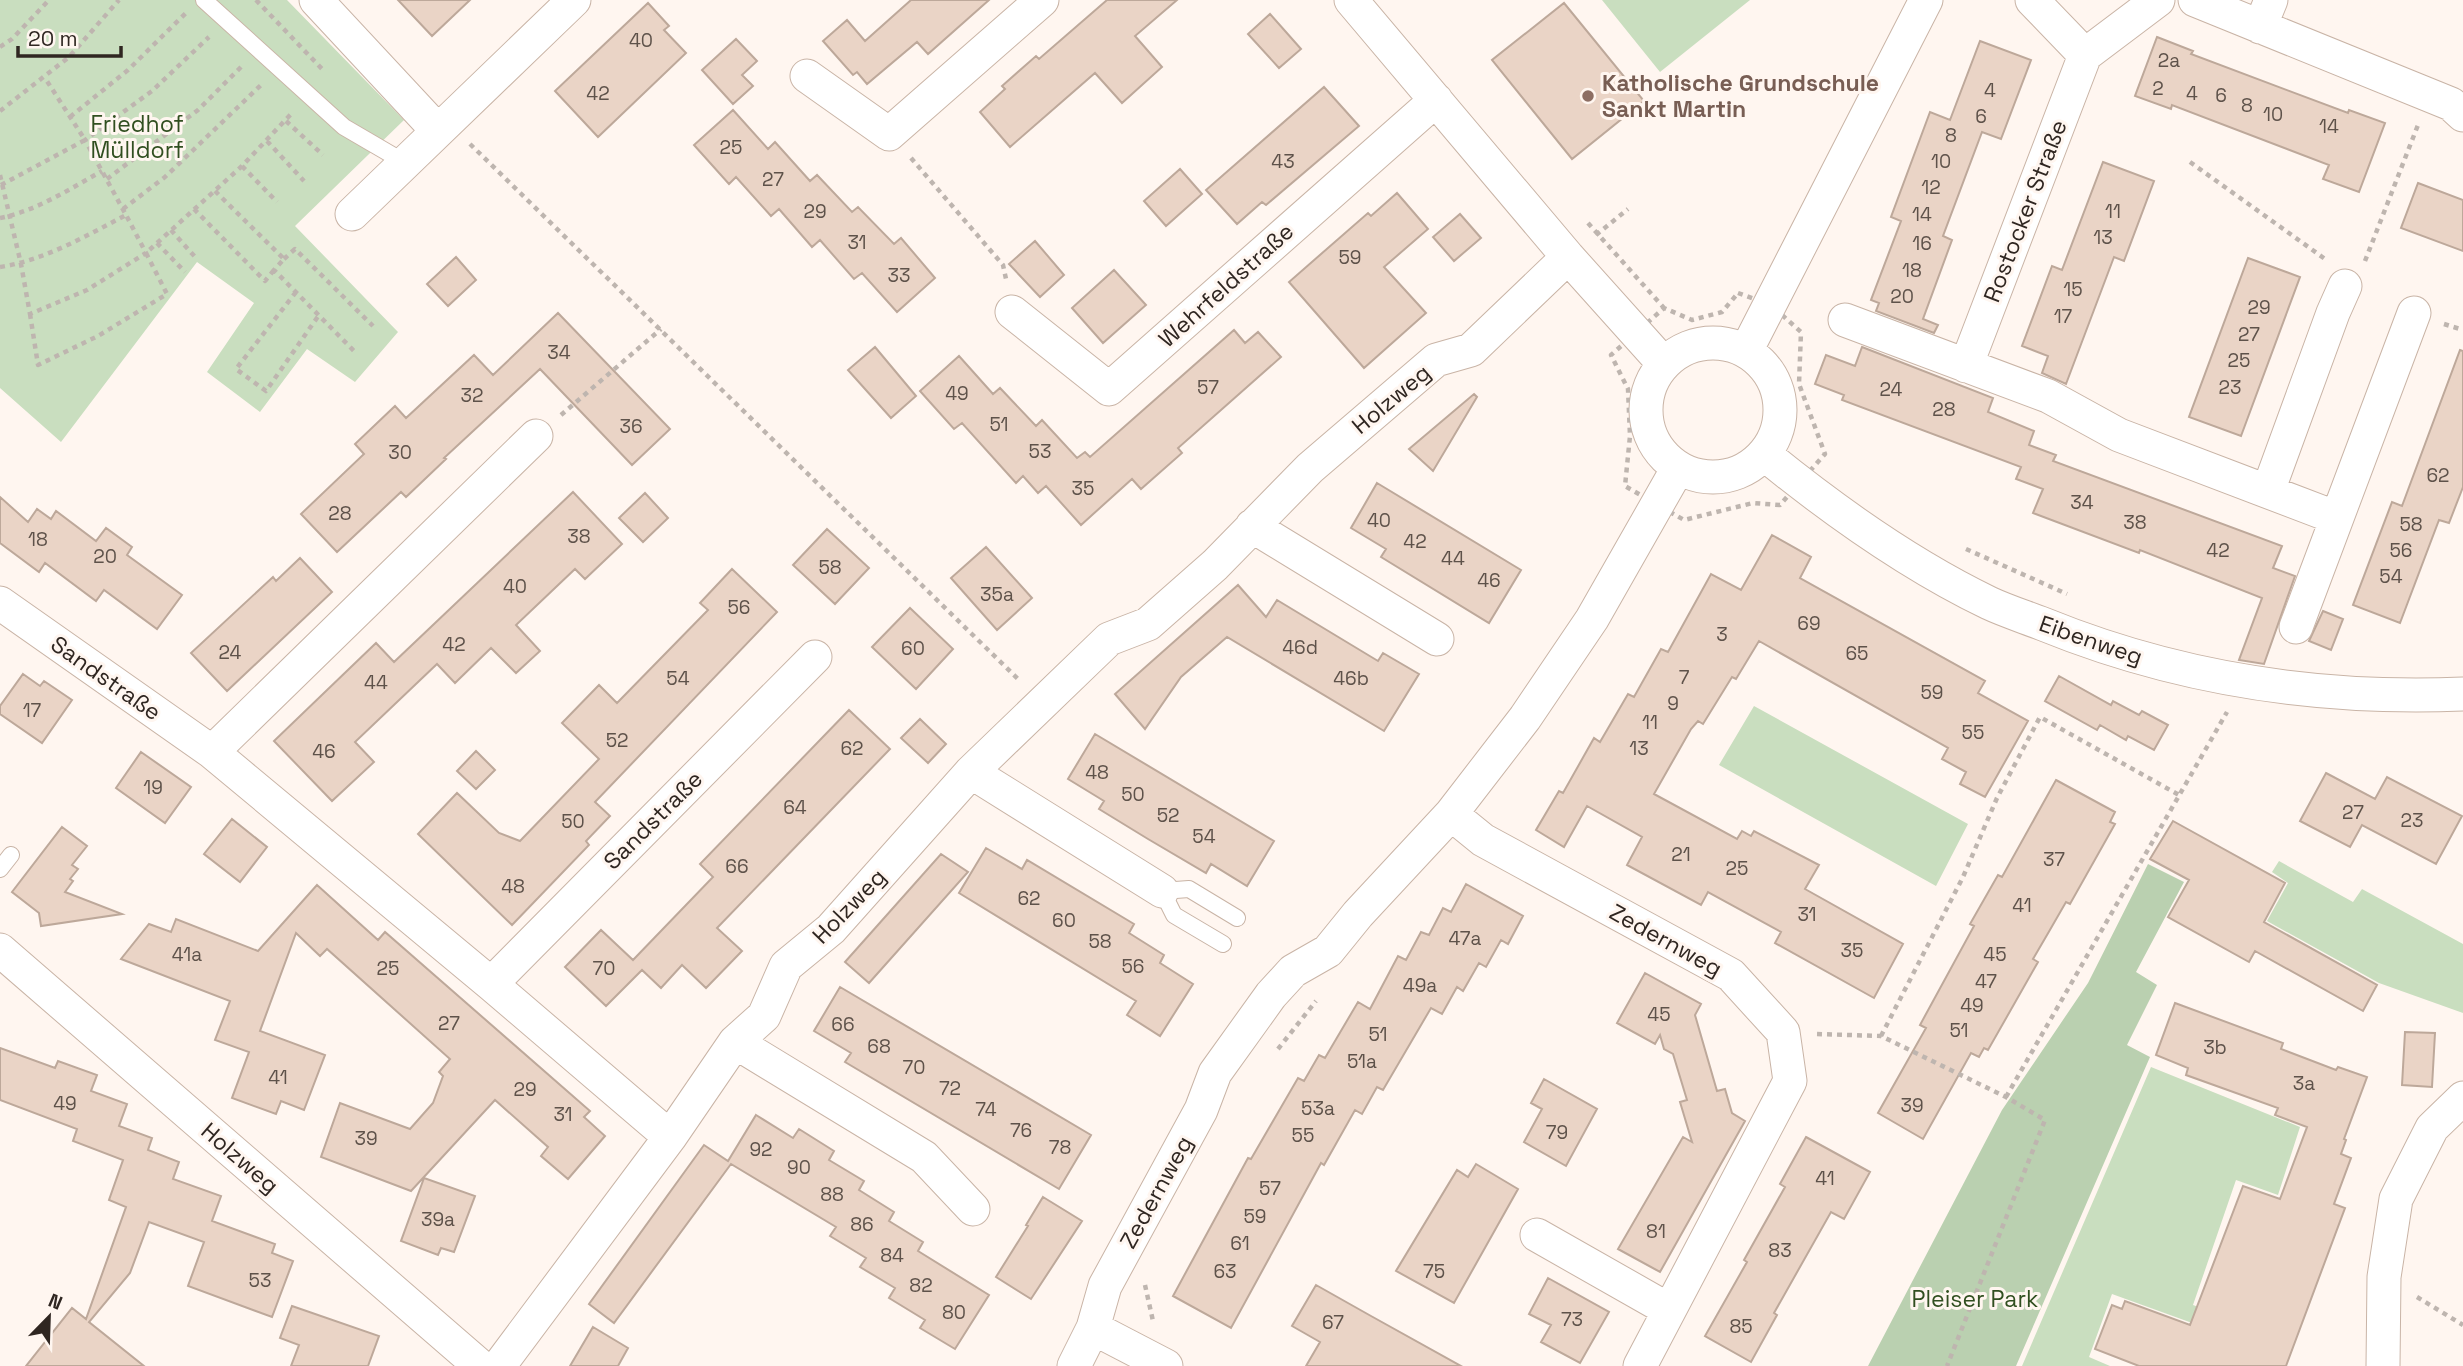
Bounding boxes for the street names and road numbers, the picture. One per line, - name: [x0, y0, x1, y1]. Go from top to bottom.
- street label: Rostocker Straße: [1976, 116, 2074, 306]
- street label: Wehrfeldstraße: [1152, 216, 1300, 354]
- street label: Holzweg: [1346, 357, 1436, 441]
- street label: Eibenweg: [2035, 608, 2147, 672]
- street label: Sandstraße: [45, 629, 167, 727]
- street label: Sandstraße: [597, 764, 709, 876]
- street label: Holzweg: [806, 862, 892, 950]
- street label: Zedernweg: [1604, 897, 1728, 983]
- street label: Holzweg: [195, 1116, 285, 1200]
- street label: Zedernweg: [1113, 1130, 1199, 1254]

